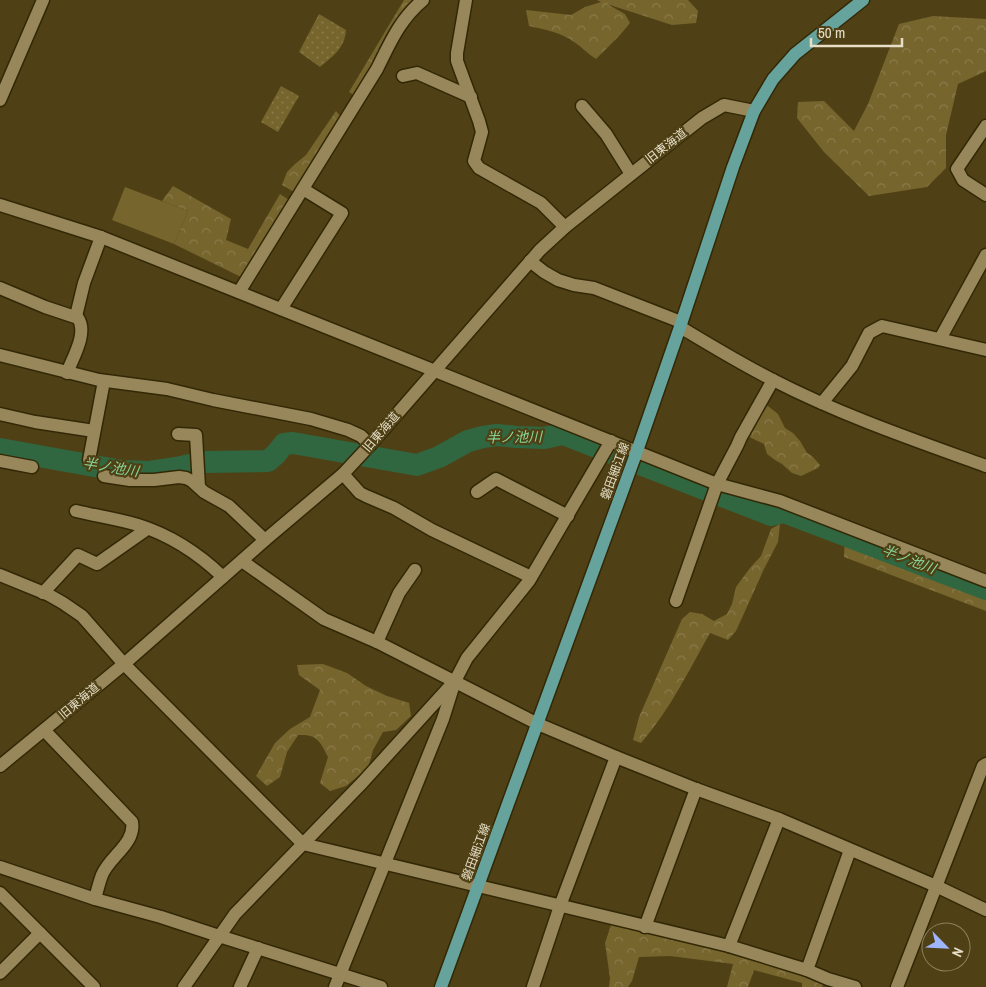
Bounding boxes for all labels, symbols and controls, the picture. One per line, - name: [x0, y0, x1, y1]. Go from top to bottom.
- scale bar: [811, 15, 902, 47]
- text: 50 m: [818, 22, 845, 43]
- street label: 旧東海道: [642, 125, 690, 167]
- street label: 旧東海道: [359, 409, 403, 455]
- water label: 半ノ池川: [486, 427, 544, 446]
- street label: 磐田細江線: [597, 440, 633, 502]
- water label: 半ノ池川: [82, 454, 142, 481]
- water label: 半ノ池川: [880, 541, 940, 578]
- street label: 旧東海道: [55, 679, 103, 723]
- street label: 磐田細江線: [458, 821, 494, 883]
- north arrow: [921, 922, 971, 972]
- text: N: [948, 945, 968, 960]

